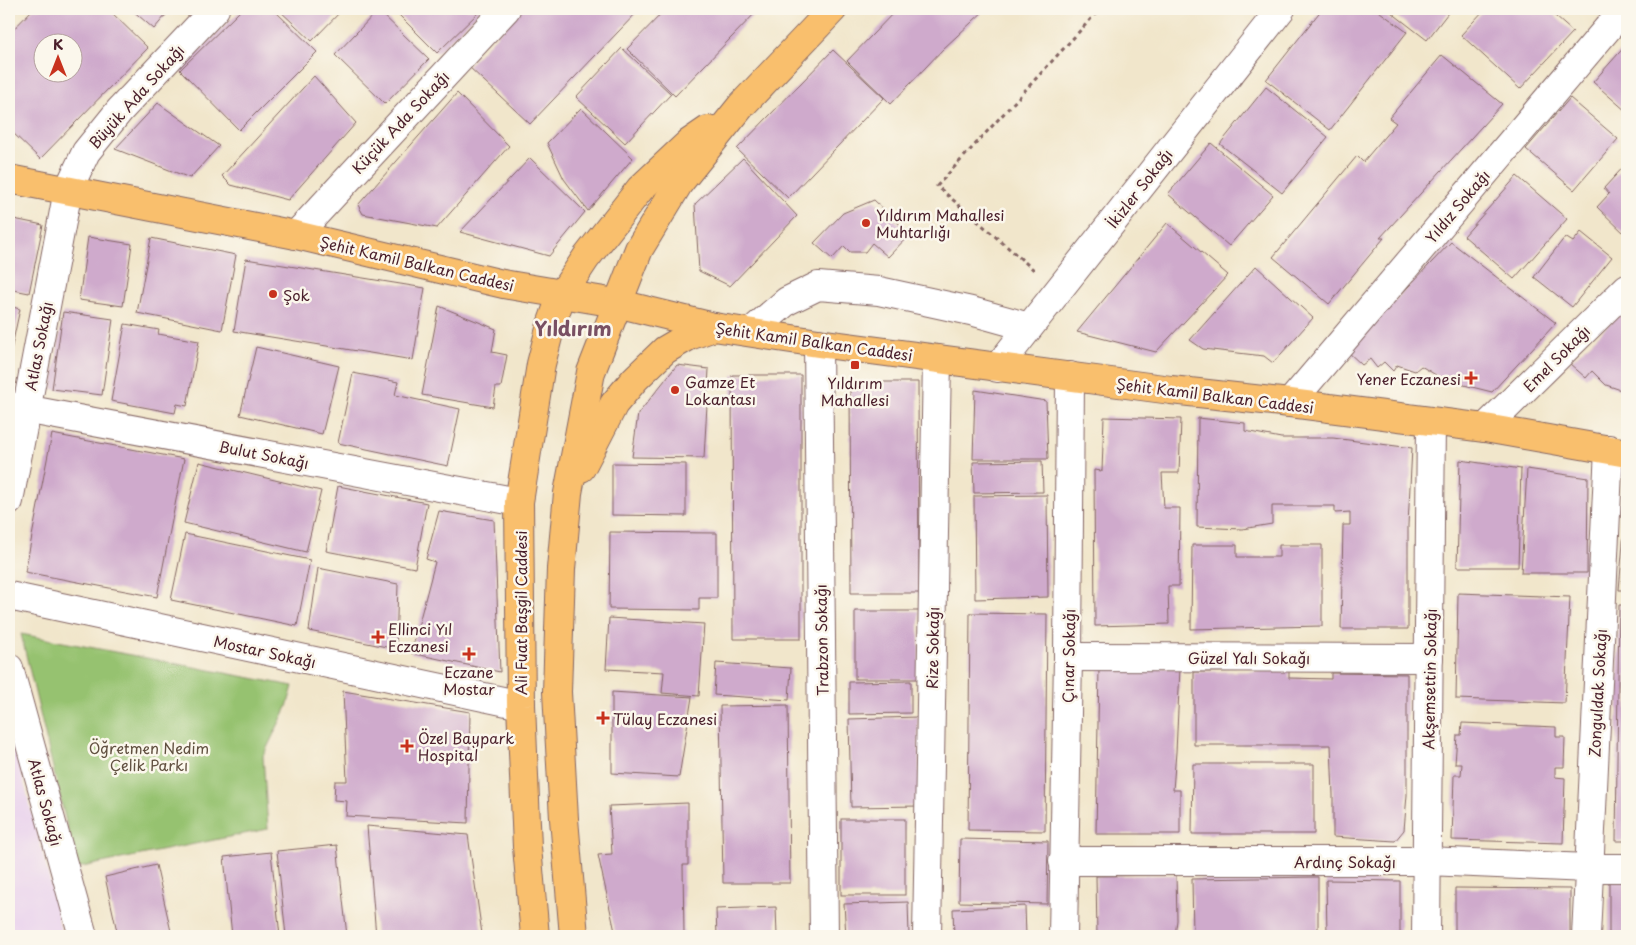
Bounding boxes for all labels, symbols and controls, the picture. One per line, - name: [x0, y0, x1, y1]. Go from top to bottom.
- north arrow: [32, 32, 82, 82]
- text: K: [53, 34, 63, 55]
- street label: Büyük Ada Sokağı: [83, 39, 189, 153]
- street label: Küçük Ada Sokağı: [346, 65, 454, 179]
- street label: İkizler Sokağı: [1101, 143, 1177, 233]
- street label: Yıldız Sokağı: [1419, 164, 1495, 248]
- place label: Yıldırım Mahallesi Muhtarlığı: [876, 203, 1005, 243]
- marker: Yıldırım Mahallesi Muhtarlığı: [860, 217, 872, 229]
- street label: Şehit Kamil Balkan Caddesi: [318, 229, 516, 297]
- place label: Şok: [283, 283, 310, 306]
- marker: Şok: [267, 288, 279, 300]
- street label: Atlas Sokağı: [18, 300, 58, 392]
- district label: Yıldırım: [534, 313, 612, 343]
- street label: Şehit Kamil Balkan Caddesi: [714, 316, 914, 366]
- street label: Emel Sokağı: [1517, 319, 1595, 397]
- marker: Yıldırım Mahallesi: [849, 359, 861, 371]
- place label: Yener Eczanesi: [1357, 367, 1461, 390]
- place label: Gamze Et Lokantası: [685, 370, 756, 410]
- place label: Yıldırım Mahallesi: [821, 371, 889, 411]
- street label: Şehit Kamil Balkan Caddesi: [1115, 371, 1315, 419]
- marker: Yener Eczanesi: [1465, 372, 1477, 384]
- marker: Gamze Et Lokantası: [669, 384, 681, 396]
- street label: Bulut Sokağı: [217, 434, 311, 474]
- street label: Ali Fuat Başgil Caddesi: [509, 531, 532, 695]
- street label: Trabzon Sokağı: [809, 584, 833, 696]
- street label: Rize Sokağı: [920, 607, 944, 689]
- street label: Akşemsettin Sokağı: [1416, 608, 1442, 750]
- street label: Çınar Sokağı: [1056, 609, 1080, 703]
- place label: Ellinci Yıl Eczanesi: [388, 617, 452, 657]
- street label: Zonguldak Sokağı: [1582, 628, 1612, 758]
- street label: Mostar Sokağı: [212, 629, 318, 673]
- marker: Ellinci Yıl Eczanesi: [372, 631, 384, 643]
- street label: Güzel Yalı Sokağı: [1188, 646, 1310, 669]
- marker: Eczane Mostar: [463, 648, 475, 660]
- place label: Eczane Mostar: [443, 660, 495, 700]
- place label: Tülay Eczanesi: [613, 707, 717, 730]
- marker: Tülay Eczanesi: [597, 712, 609, 724]
- place label: Özel Baypark Hospital: [418, 726, 514, 766]
- park label: Öğretmen Nedim Çelik Parkı: [89, 736, 209, 776]
- marker: Özel Baypark Hospital: [400, 739, 414, 753]
- street label: Atlas Sokağı: [23, 755, 69, 849]
- street label: Ardınç Sokağı: [1294, 850, 1396, 873]

